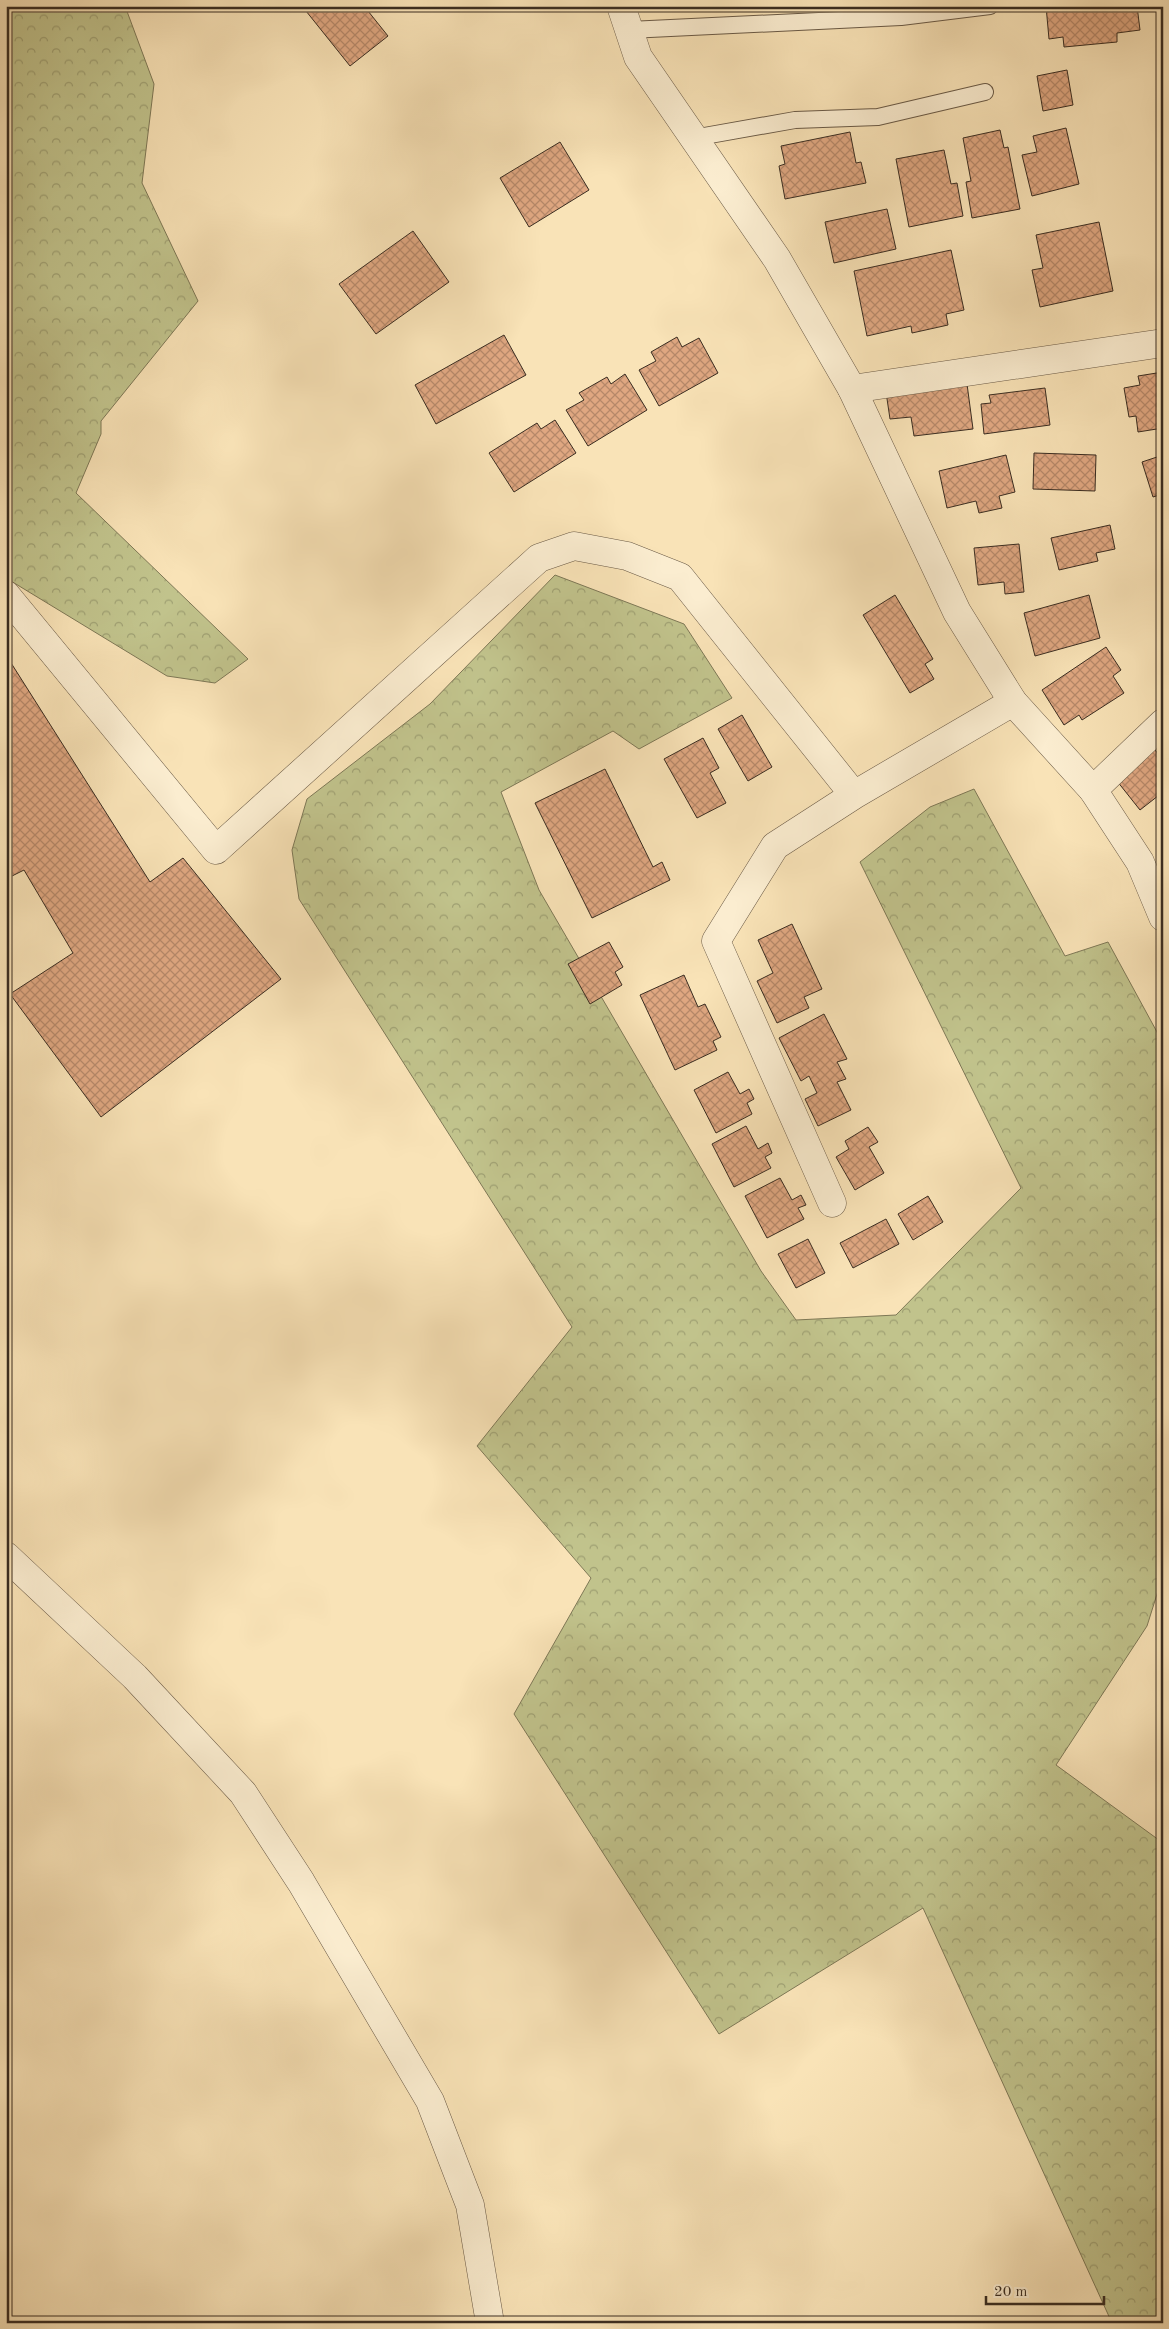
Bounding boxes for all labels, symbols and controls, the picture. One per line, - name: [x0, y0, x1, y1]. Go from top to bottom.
- scale bar: [986, 2274, 1104, 2306]
- text: 20 m: [994, 2285, 1028, 2300]

